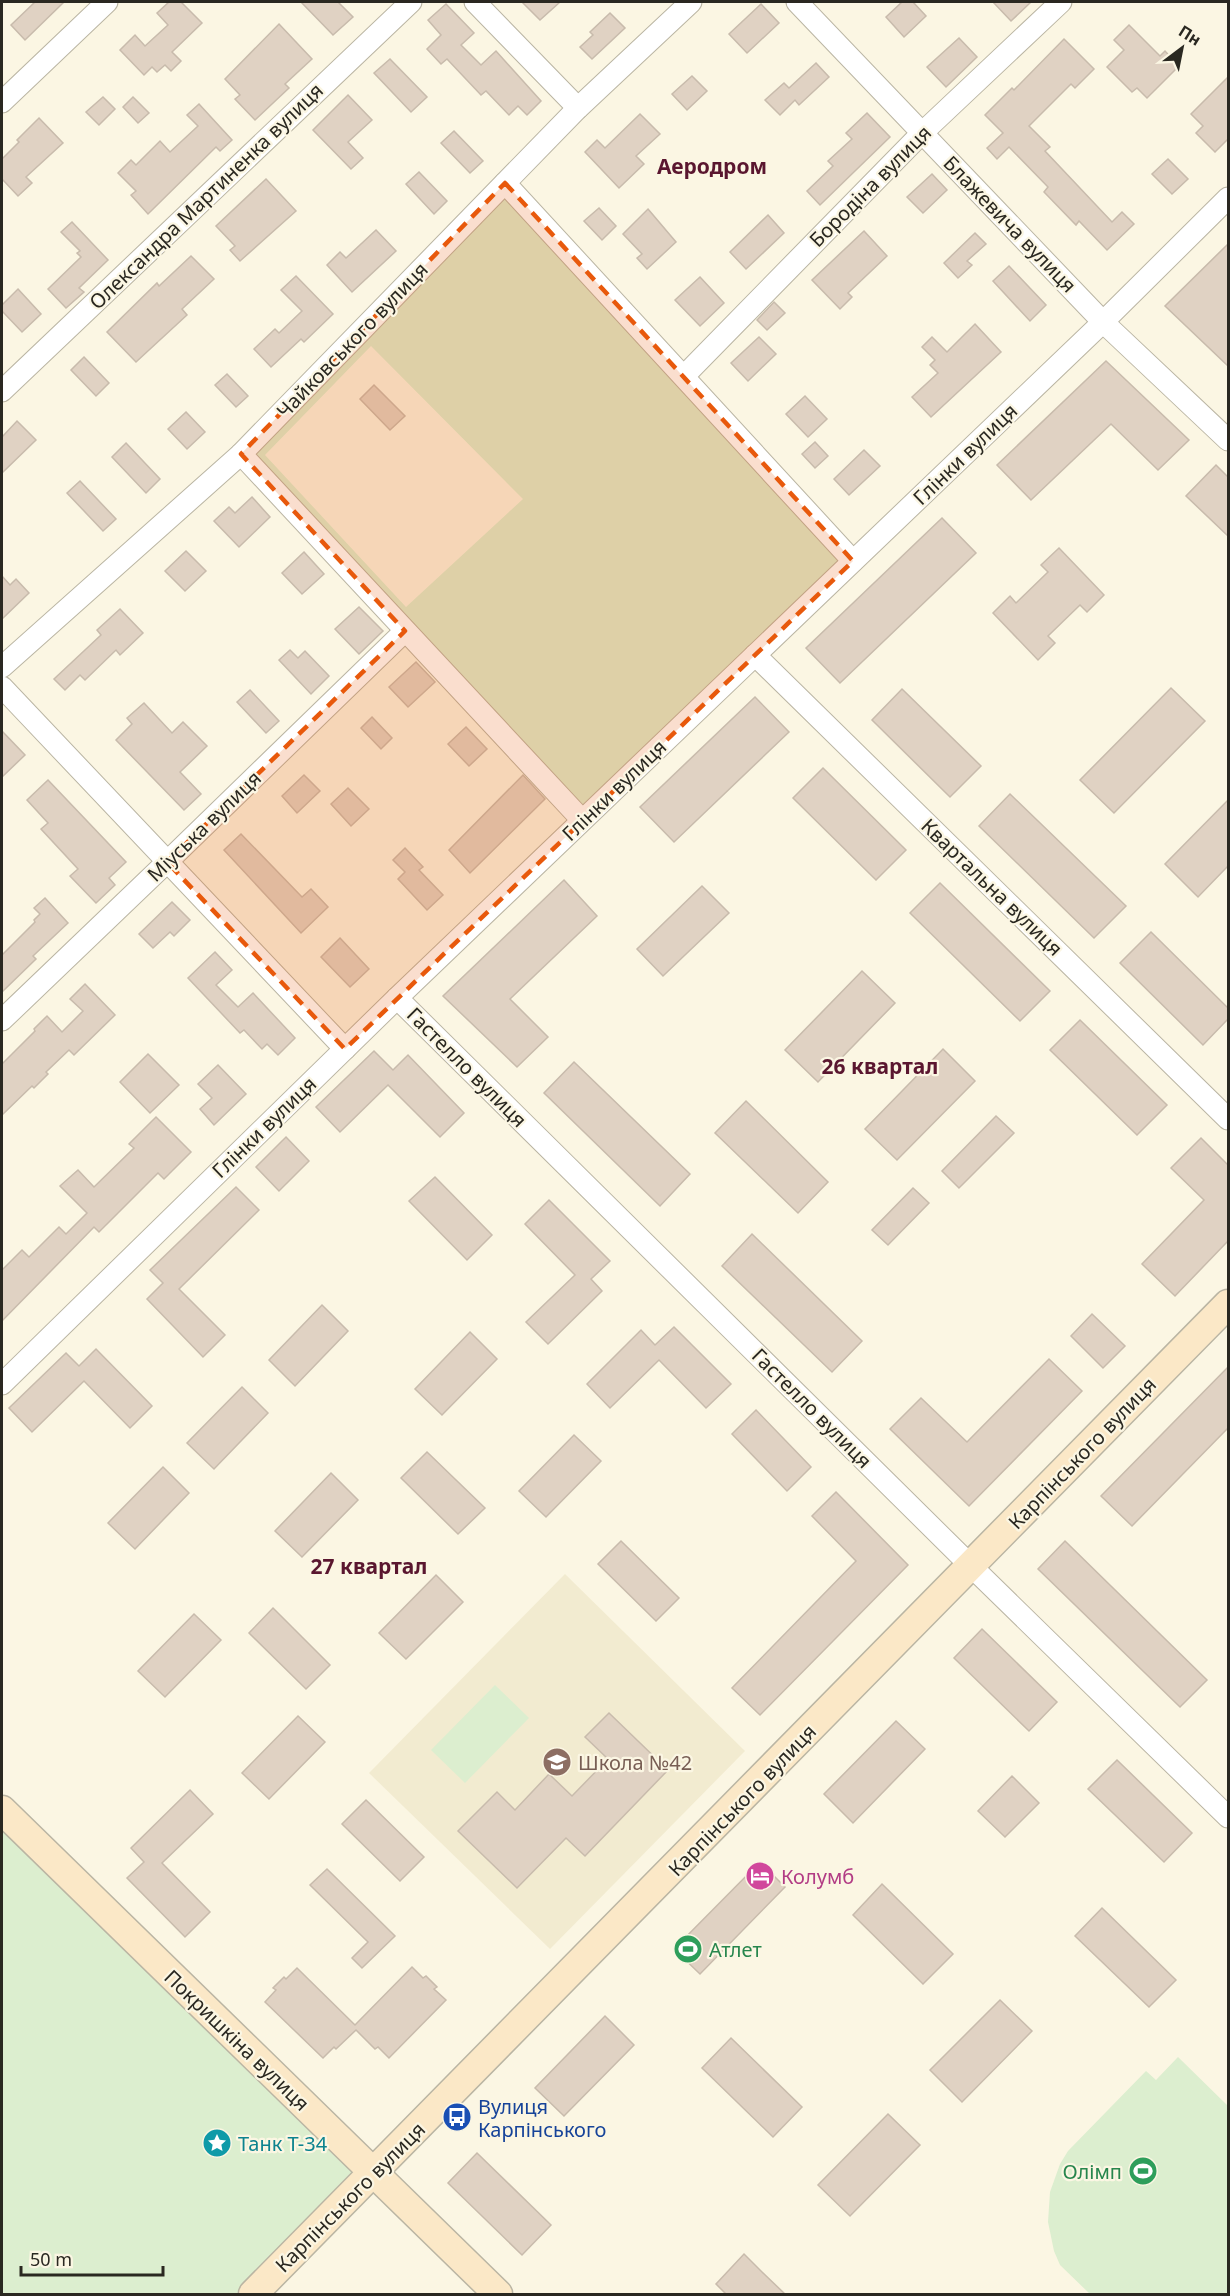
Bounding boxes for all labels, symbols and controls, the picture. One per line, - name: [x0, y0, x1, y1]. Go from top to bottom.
- north arrow: [1152, 18, 1212, 78]
- text: Пн: [1174, 20, 1205, 51]
- street label: Олександра Мартиненка вулиця: [83, 77, 329, 315]
- street label: Бородіна вулиця: [803, 119, 937, 253]
- street label: Блажевича вулиця: [938, 150, 1082, 298]
- district label: Аеродром: [657, 152, 767, 180]
- street label: Чайковського вулиця: [270, 256, 434, 424]
- street label: Глінки вулиця: [907, 397, 1023, 511]
- street label: Глінки вулиця: [556, 733, 672, 847]
- street label: Міуська вулиця: [141, 765, 267, 887]
- street label: Квартальна вулиця: [915, 812, 1069, 962]
- street label: Гастелло вулиця: [401, 1001, 533, 1133]
- district label: 26 квартал: [822, 1052, 938, 1080]
- street label: Глінки вулиця: [206, 1070, 322, 1184]
- street label: Гастелло вулиця: [746, 1342, 878, 1474]
- street label: Карпінського вулиця: [1002, 1371, 1162, 1535]
- district label: 27 квартал: [311, 1552, 427, 1580]
- street label: Карпінського вулиця: [662, 1718, 822, 1882]
- school or university icon: Школа №42: [541, 1746, 573, 1778]
- place label: Школа №42: [578, 1749, 692, 1776]
- hotel icon: Колумб: [744, 1860, 776, 1892]
- place label: Колумб: [781, 1863, 854, 1890]
- sports icon: Атлет: [672, 1933, 704, 1965]
- place label: Атлет: [709, 1936, 762, 1963]
- street label: Покришкіна вулиця: [158, 1964, 316, 2116]
- place label: Вулиця Карпінського: [478, 2093, 606, 2143]
- bus stop icon: Вулиця Карпінського: [441, 2101, 473, 2133]
- street label: Карпінського вулиця: [269, 2116, 431, 2278]
- place icon: Танк Т-34: [201, 2127, 233, 2159]
- place label: Танк Т-34: [238, 2130, 328, 2157]
- sports icon: Олімп: [1127, 2155, 1159, 2187]
- place label: Олімп: [1063, 2158, 1122, 2185]
- scale bar: [21, 2239, 164, 2277]
- text: 50 m: [30, 2247, 72, 2271]

